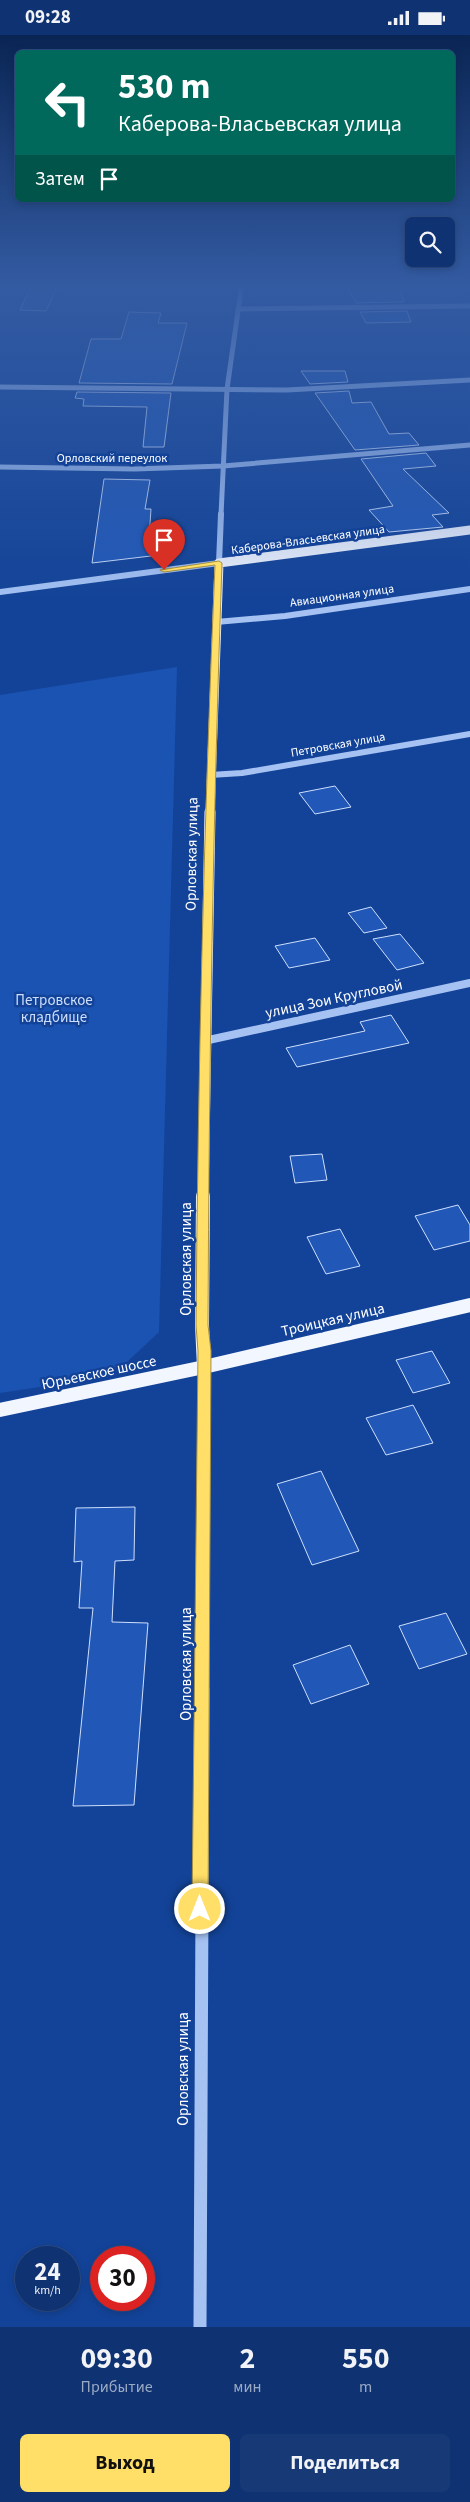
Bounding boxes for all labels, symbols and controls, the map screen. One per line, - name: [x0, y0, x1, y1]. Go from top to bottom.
- text: 09:28: [25, 4, 71, 31]
- text: 530 m: [118, 62, 210, 112]
- icon: left: [35, 70, 100, 135]
- text: Каберова-Власьевская улица: [118, 108, 402, 140]
- icon: arrive: [95, 165, 123, 193]
- text: Затем: [35, 166, 85, 193]
- map controls: [405, 217, 455, 267]
- button: search: [405, 217, 455, 267]
- street label: Орловский переулок: [57, 450, 167, 467]
- pin: [143, 519, 185, 570]
- street label: Каберова-Власьевская улица: [230, 521, 386, 559]
- icon: arrive: [150, 526, 178, 554]
- street label: Авиационная улица: [289, 580, 395, 612]
- street label: Петровская улица: [289, 728, 387, 762]
- street label: Орловская улица: [181, 797, 203, 911]
- street label: улица Зои Кругловой: [263, 974, 405, 1024]
- park label: Петровское кладбище: [15, 990, 93, 1028]
- street label: Орловская улица: [176, 1202, 197, 1316]
- street label: Троицкая улица: [279, 1298, 387, 1342]
- street label: Юрьевское шоссе: [40, 1351, 158, 1395]
- street label: Орловская улица: [176, 1607, 197, 1721]
- position arrow: [173, 1882, 225, 1934]
- street label: Орловская улица: [173, 2012, 194, 2126]
- speed limit sign: 30: [90, 2246, 155, 2311]
- text: 24: [34, 2254, 61, 2290]
- text: km/h: [34, 2282, 61, 2299]
- text: 09:30: [80, 2337, 153, 2380]
- text: 2: [239, 2337, 255, 2380]
- text: 550: [342, 2337, 389, 2380]
- text: Прибытие: [81, 2376, 153, 2398]
- text: мин: [233, 2376, 261, 2398]
- text: m: [359, 2376, 372, 2398]
- button: Выход: [20, 2434, 230, 2492]
- button: Поделиться: [240, 2434, 450, 2492]

